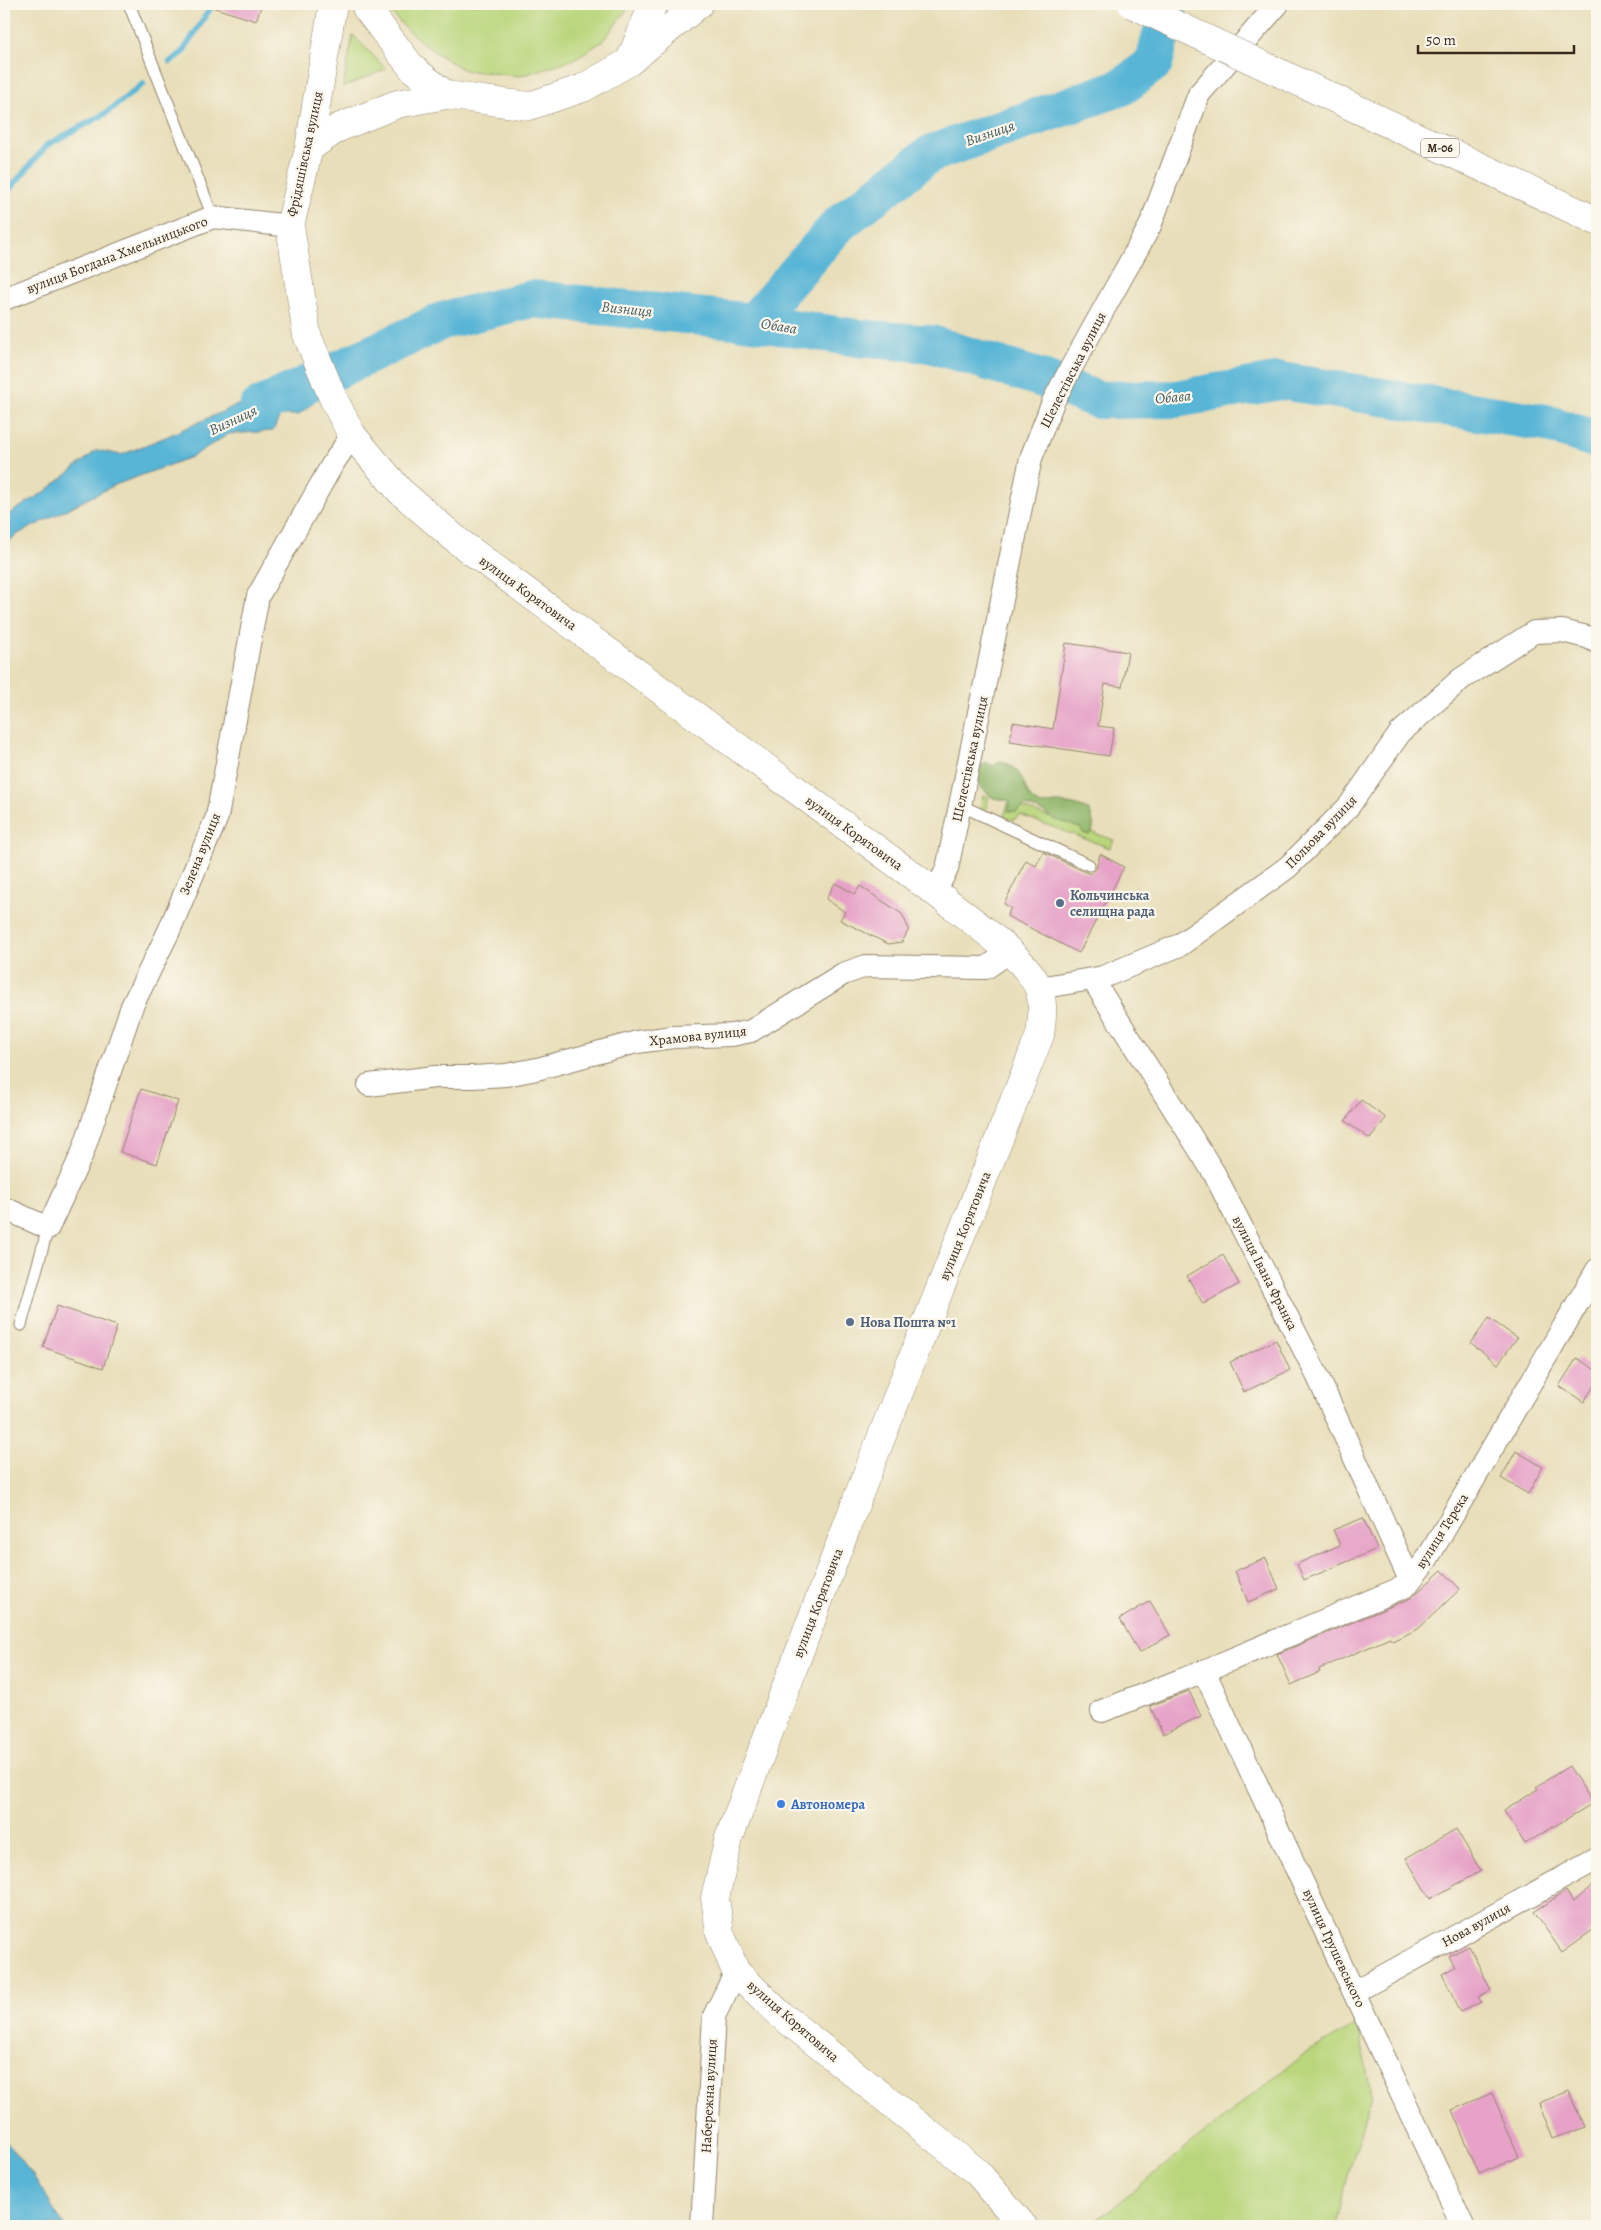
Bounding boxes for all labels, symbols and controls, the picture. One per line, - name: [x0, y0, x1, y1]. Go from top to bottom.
- scale bar: [1418, 22, 1575, 54]
- text: 50 m: [1426, 30, 1456, 50]
- street label: Фрідяшівська вулиця: [282, 89, 328, 219]
- water label: Визниця: [963, 115, 1018, 151]
- road number: М-06: [1421, 138, 1459, 158]
- street label: вулиця Богдана Хмельницького: [24, 212, 210, 298]
- water label: Визниця: [601, 296, 654, 322]
- street label: Шелестівська вулиця: [1035, 308, 1111, 431]
- water label: Обава: [760, 313, 798, 339]
- water label: Обава: [1154, 385, 1192, 409]
- water label: Визниця: [206, 400, 261, 440]
- street label: вулиця Корятовича: [475, 551, 581, 635]
- street label: Шелестівська вулиця: [947, 694, 993, 824]
- street label: вулиця Корятовича: [801, 791, 907, 875]
- street label: Польова вулиця: [1281, 791, 1361, 873]
- street label: Зелена вулиця: [175, 810, 225, 898]
- place label: Кольчинська селищна рада: [1070, 886, 1155, 921]
- marker: Кольчинська селищна рада: [1054, 897, 1066, 909]
- street label: Храмова вулиця: [648, 1021, 748, 1051]
- street label: вулиця Корятовича: [934, 1168, 996, 1283]
- street label: вулиця Івана Франка: [1228, 1212, 1302, 1334]
- place label: Нова Пошта №1: [860, 1313, 956, 1332]
- marker: Нова Пошта №1: [844, 1316, 856, 1328]
- street label: вулиця Терека: [1411, 1489, 1473, 1572]
- street label: вулиця Корятовича: [788, 1545, 848, 1661]
- place label: Автономера: [790, 1795, 866, 1814]
- marker: Автономера: [775, 1798, 787, 1810]
- street label: вулиця Грушевського: [1298, 1886, 1370, 2010]
- street label: Нова вулиця: [1438, 1898, 1514, 1952]
- street label: вулиця Корятовича: [743, 1976, 844, 2067]
- street label: Набережна вулиця: [697, 2038, 721, 2154]

